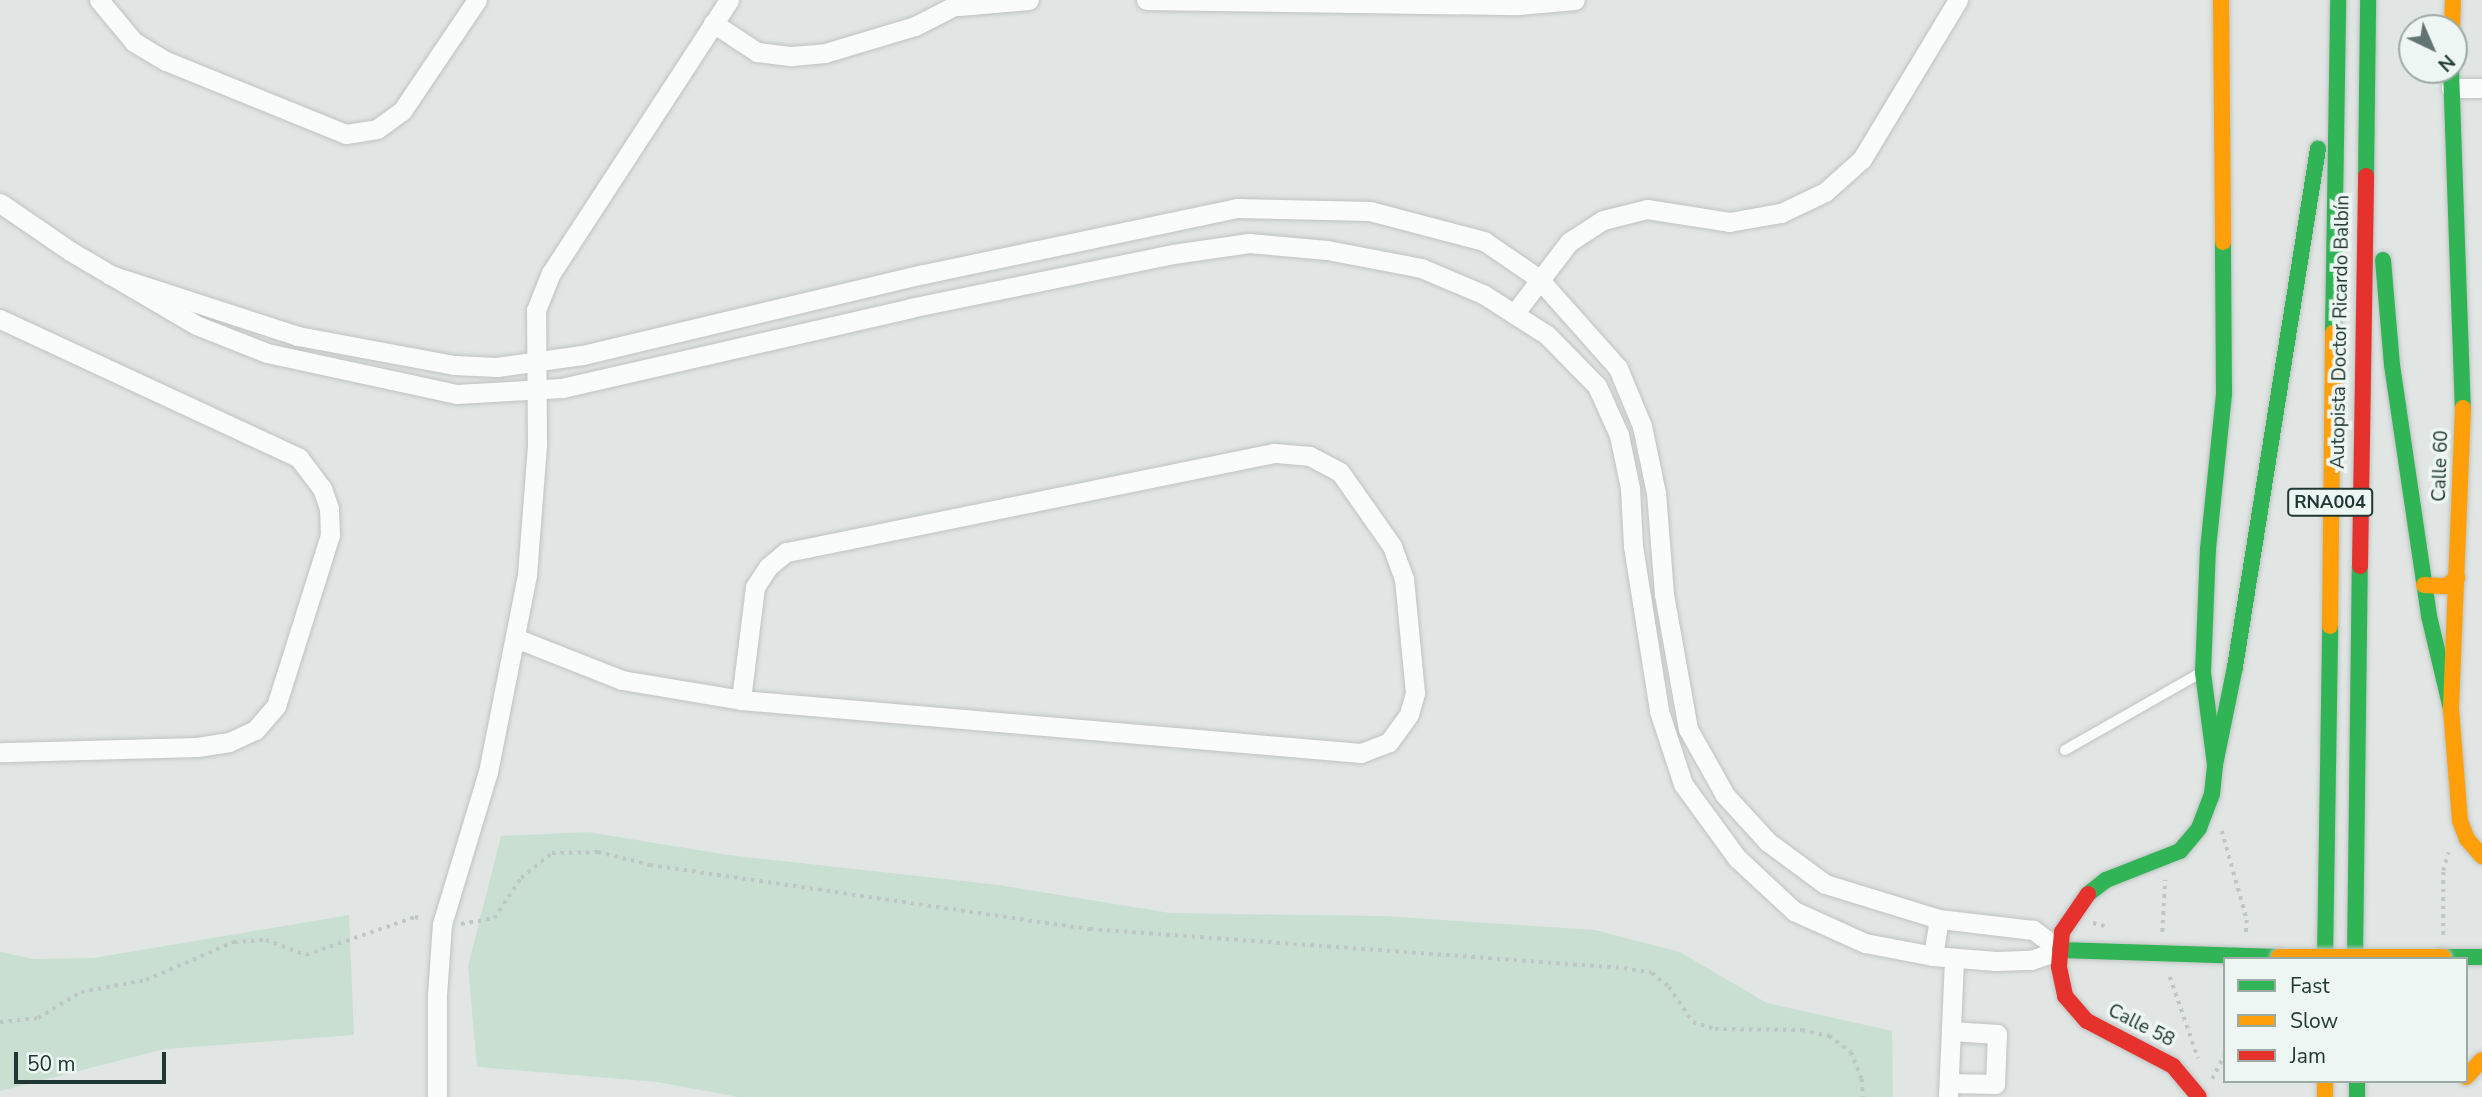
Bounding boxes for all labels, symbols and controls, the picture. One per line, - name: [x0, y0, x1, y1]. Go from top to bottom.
- north arrow: [2398, 14, 2468, 84]
- text: N: [2432, 48, 2460, 77]
- street label: Autopista Doctor Ricardo Balbín: [2327, 195, 2355, 469]
- street label: Calle 60: [2428, 430, 2454, 502]
- road number: RNA004: [2286, 488, 2374, 516]
- legend: [2223, 957, 2468, 1083]
- text: Fast: [2290, 972, 2330, 1000]
- street label: Calle 58: [2104, 1000, 2178, 1052]
- text: Slow: [2290, 1007, 2338, 1035]
- scale bar: [18, 1038, 170, 1082]
- text: Jam: [2290, 1042, 2326, 1070]
- text: 50 m: [27, 1050, 76, 1078]

